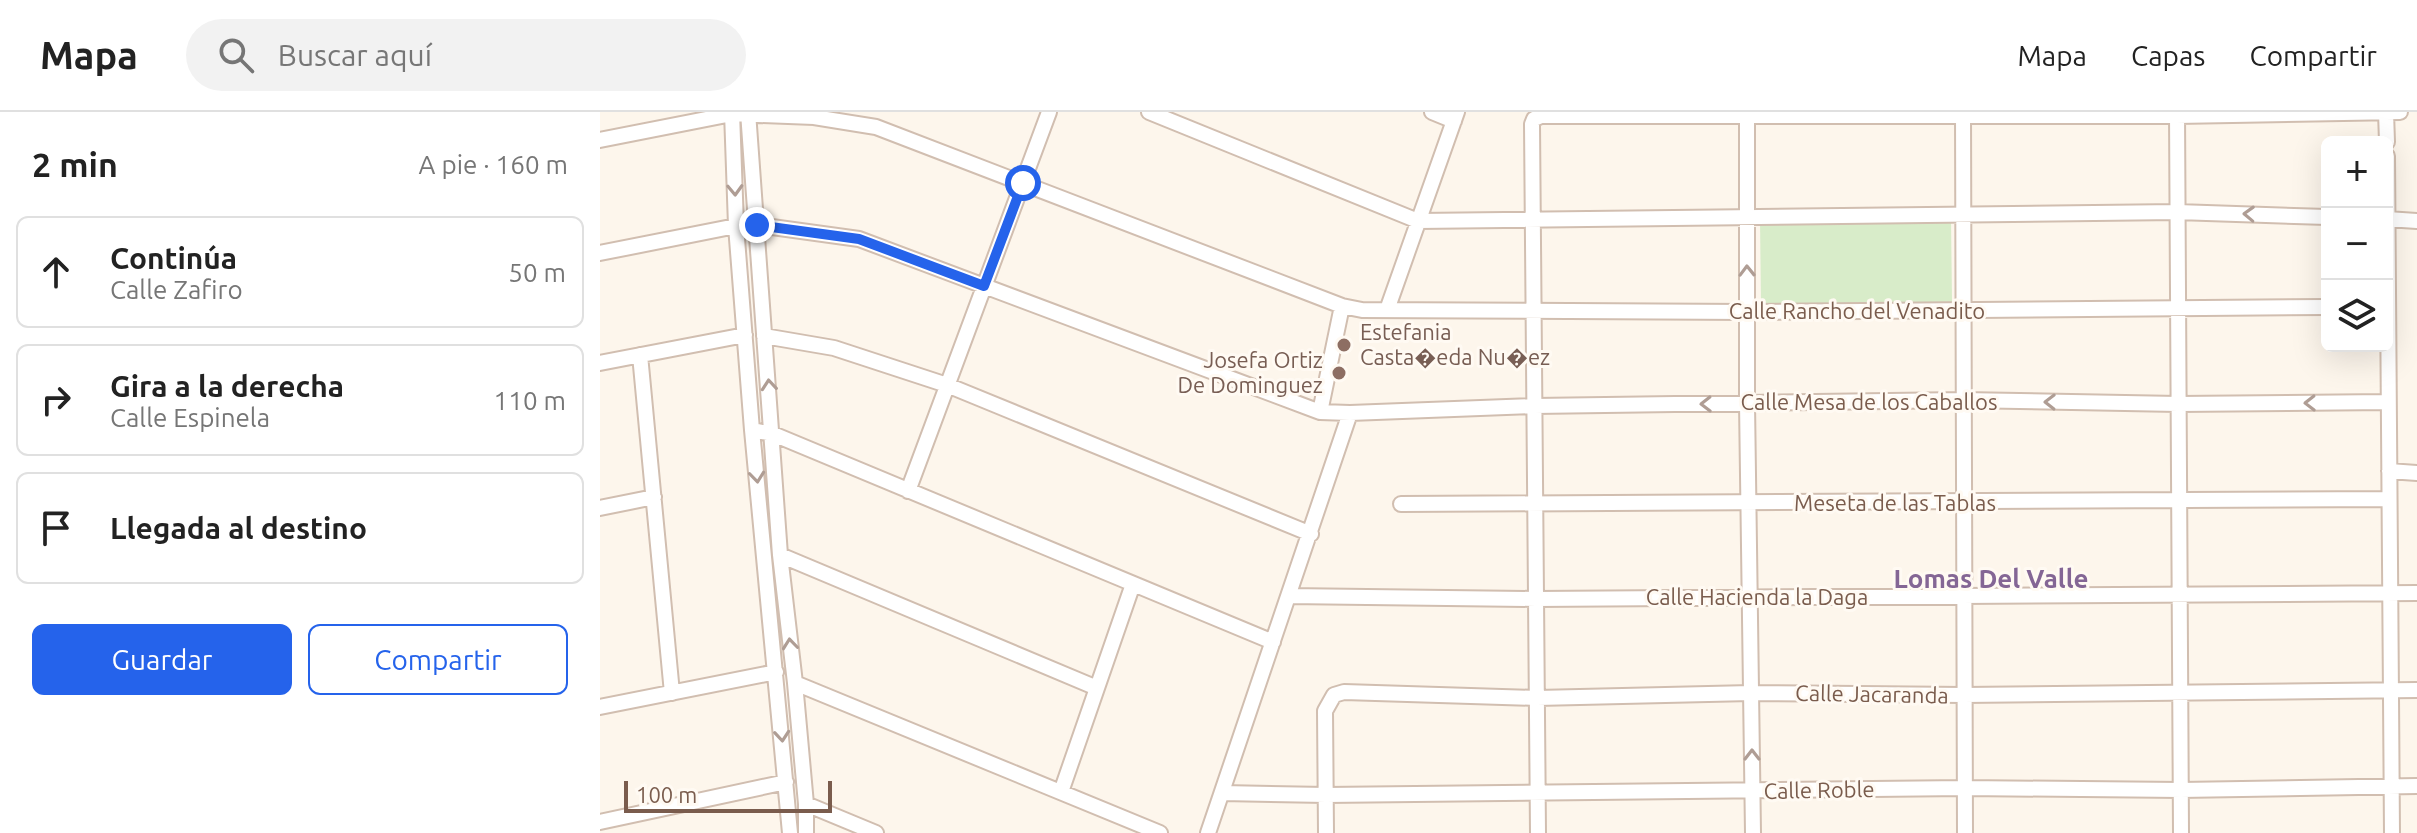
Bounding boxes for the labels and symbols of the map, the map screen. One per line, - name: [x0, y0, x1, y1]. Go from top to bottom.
- route start: [1005, 165, 1041, 201]
- one-way arrow: [726, 184, 743, 197]
- one-way arrow: [2242, 206, 2255, 223]
- route end: [739, 207, 775, 243]
- one-way arrow: [1738, 264, 1756, 277]
- street label: Calle Rancho del Venadito: [1729, 298, 1985, 323]
- place label: Estefania Casta�eda Nu�ez: [1360, 319, 1550, 369]
- marker: Estefania Casta�eda Nu�ez: [1335, 336, 1353, 354]
- place label: Josefa Ortiz De Dominguez: [1178, 347, 1323, 397]
- marker: Josefa Ortiz De Dominguez: [1330, 364, 1348, 382]
- one-way arrow: [761, 378, 778, 391]
- street label: Calle Mesa de los Caballos: [1741, 389, 1997, 414]
- one-way arrow: [2043, 393, 2056, 411]
- one-way arrow: [2303, 394, 2316, 412]
- one-way arrow: [1699, 395, 1712, 412]
- one-way arrow: [748, 471, 765, 484]
- street label: Meseta de las Tablas: [1794, 490, 1996, 515]
- district label: Lomas Del Valle: [1893, 564, 2089, 593]
- street label: Calle Hacienda la Daga: [1646, 584, 1868, 609]
- one-way arrow: [782, 637, 799, 650]
- street label: Calle Jacaranda: [1795, 680, 1949, 707]
- one-way arrow: [773, 730, 790, 743]
- one-way arrow: [1743, 748, 1761, 761]
- street label: Calle Roble: [1763, 776, 1875, 803]
- scale bar: [624, 777, 832, 813]

